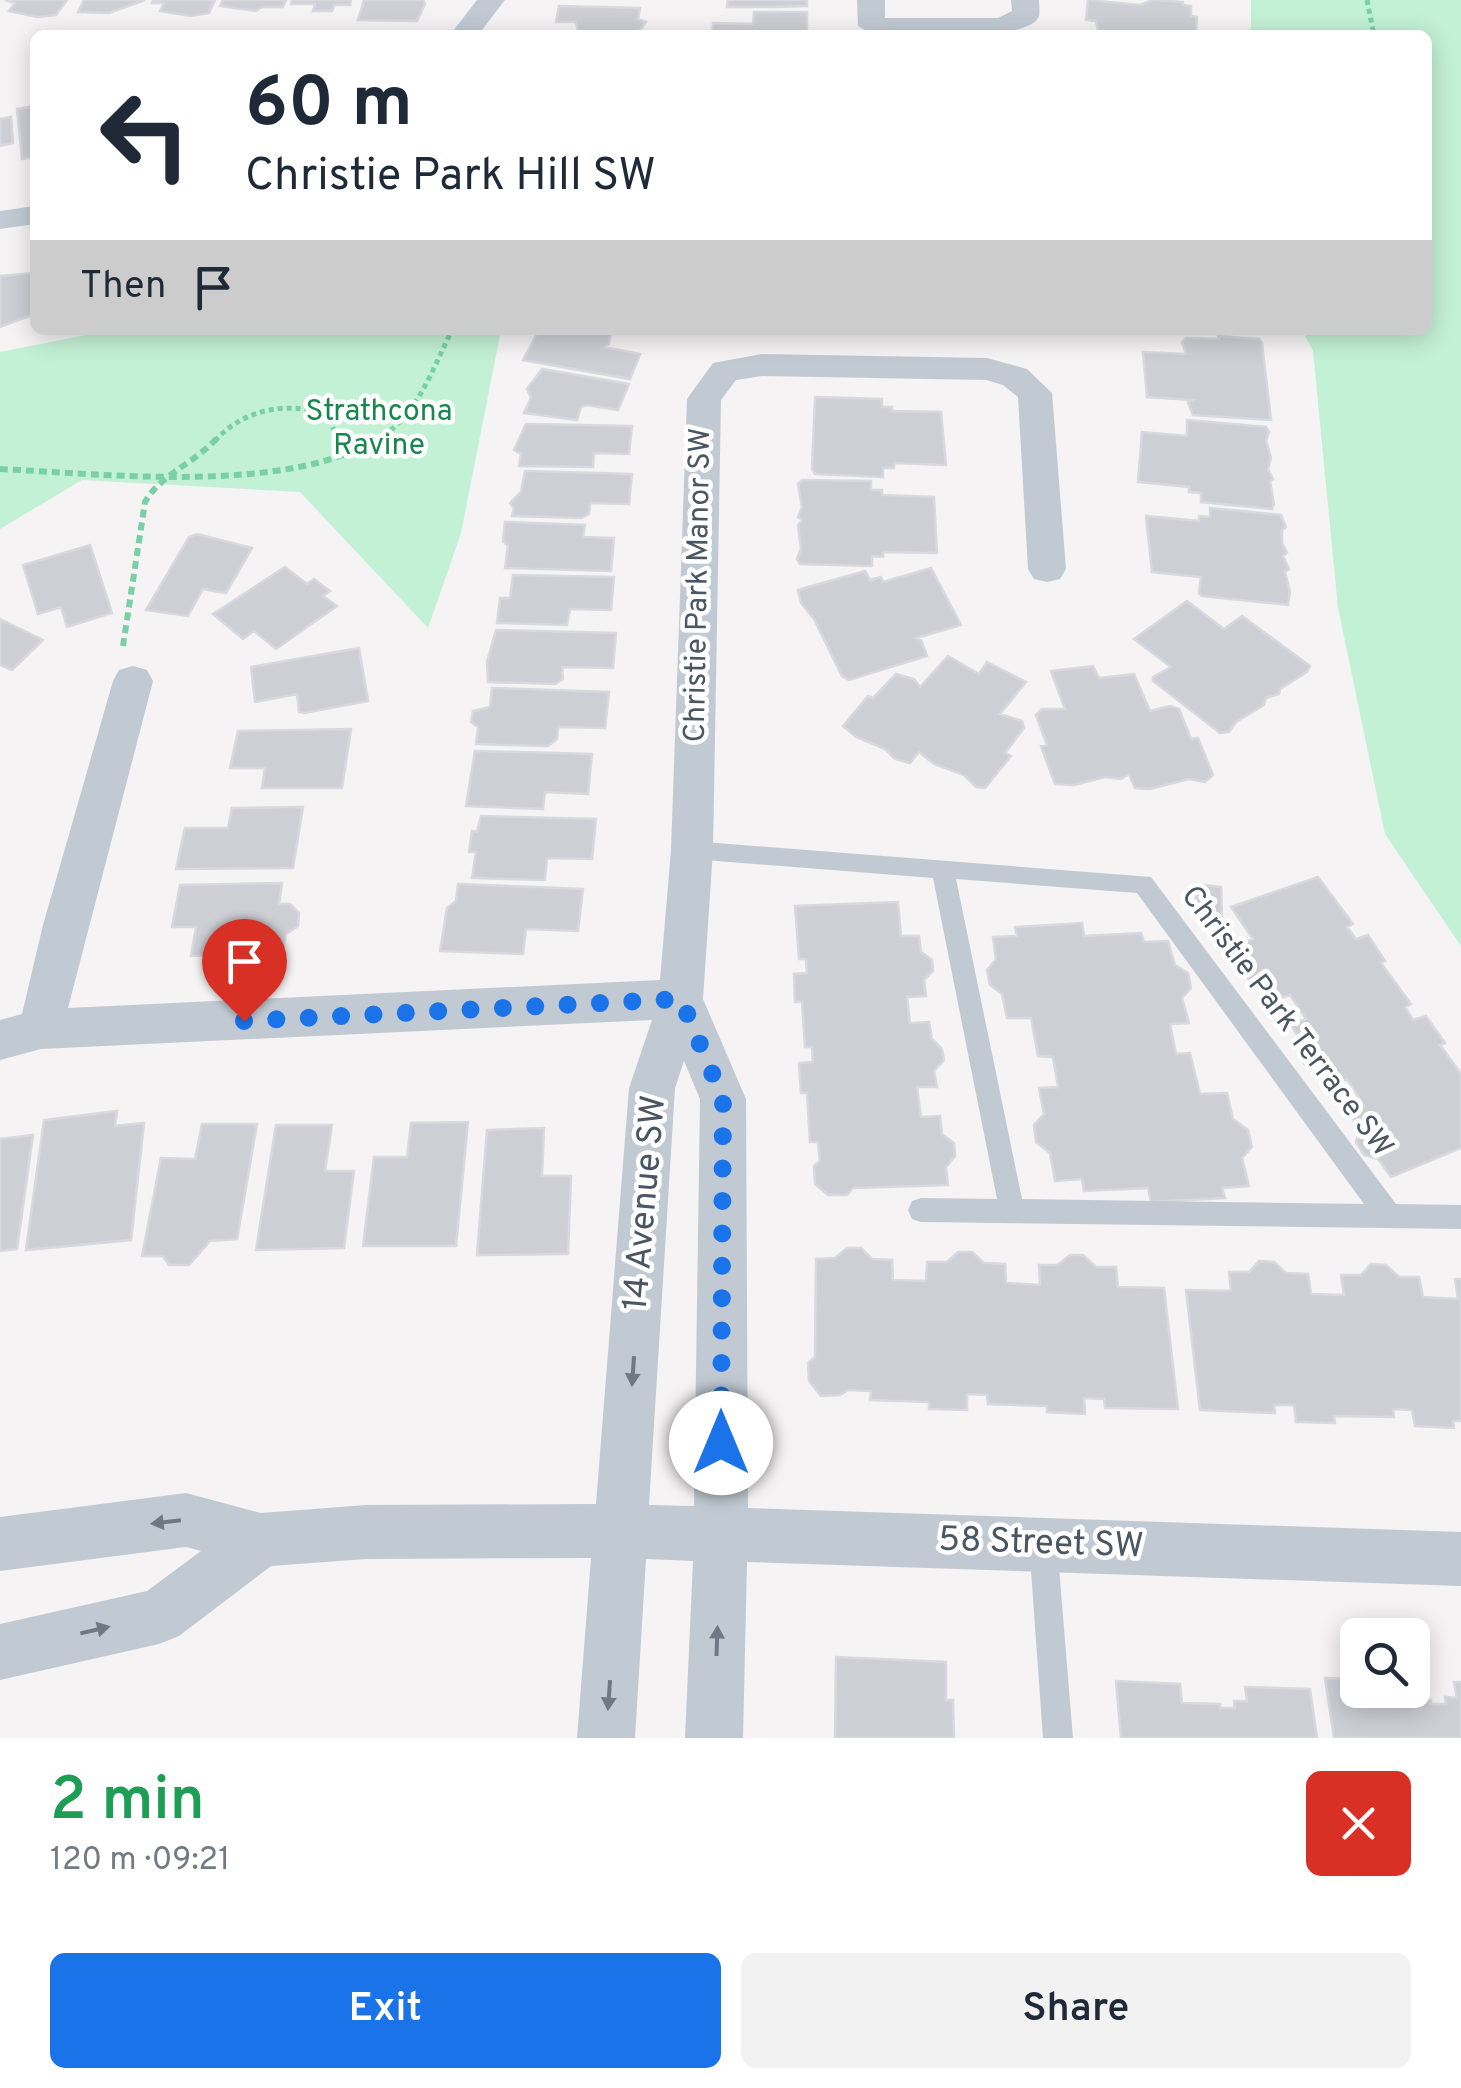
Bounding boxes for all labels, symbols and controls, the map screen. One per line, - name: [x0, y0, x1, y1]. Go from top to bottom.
- text: 60 m: [245, 62, 413, 151]
- icon: left: [80, 70, 210, 200]
- text: Christie Park Hill SW: [245, 149, 656, 206]
- icon: arrive: [186, 260, 241, 315]
- text: Then: [80, 263, 166, 312]
- park label: Strathcona Ravine: [306, 394, 452, 465]
- street label: Christie Park Manor SW: [678, 427, 720, 743]
- street label: Christie Park Terrace SW: [1172, 879, 1400, 1165]
- pin: [202, 919, 287, 1022]
- icon: arrive: [217, 934, 272, 989]
- street label: 14 Avenue SW: [615, 1094, 677, 1312]
- one-way arrow: [624, 1355, 640, 1387]
- position arrow: [669, 1391, 773, 1495]
- one-way arrow: [150, 1514, 182, 1530]
- street label: 58 Street SW: [937, 1518, 1145, 1570]
- map controls: [1340, 1618, 1430, 1708]
- button: search: [1340, 1618, 1430, 1708]
- one-way arrow: [80, 1622, 111, 1638]
- one-way arrow: [709, 1624, 725, 1656]
- one-way arrow: [601, 1680, 617, 1712]
- text: 2 min: [50, 1765, 205, 1841]
- button: close: [1306, 1771, 1411, 1876]
- text: 120 m · 09:21: [50, 1841, 230, 1881]
- button: Exit: [50, 1953, 721, 2068]
- button: Share: [741, 1953, 1411, 2068]

